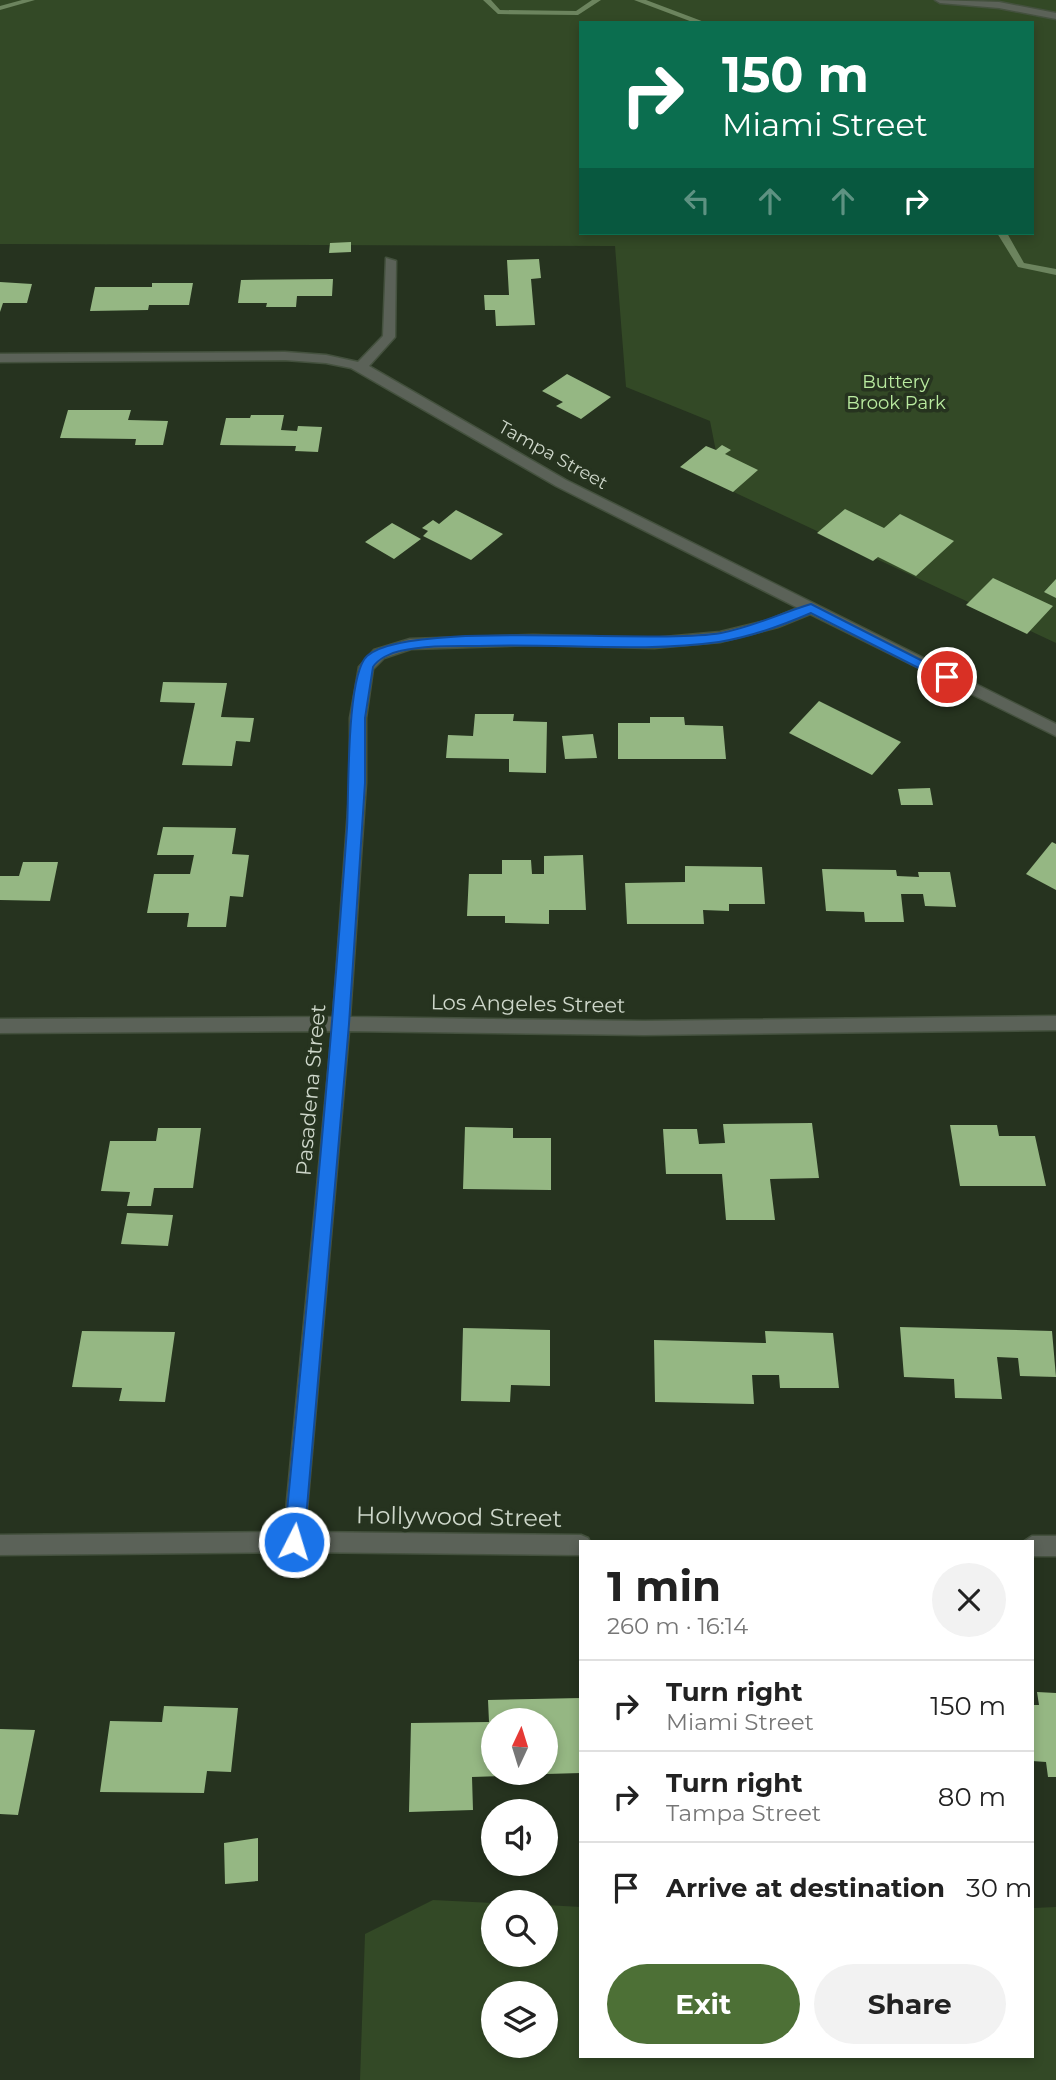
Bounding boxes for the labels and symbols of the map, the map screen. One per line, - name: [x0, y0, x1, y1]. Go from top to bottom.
- park label: Buttery Brook Park: [846, 371, 946, 414]
- street label: Tampa Street: [495, 416, 611, 494]
- pin: [917, 647, 977, 707]
- street label: Los Angeles Street: [430, 989, 626, 1018]
- street label: Pasadena Street: [291, 1003, 330, 1177]
- street label: Hollywood Street: [356, 1500, 563, 1533]
- position arrow: [257, 1505, 331, 1579]
- north arrow: [481, 1708, 558, 1785]

